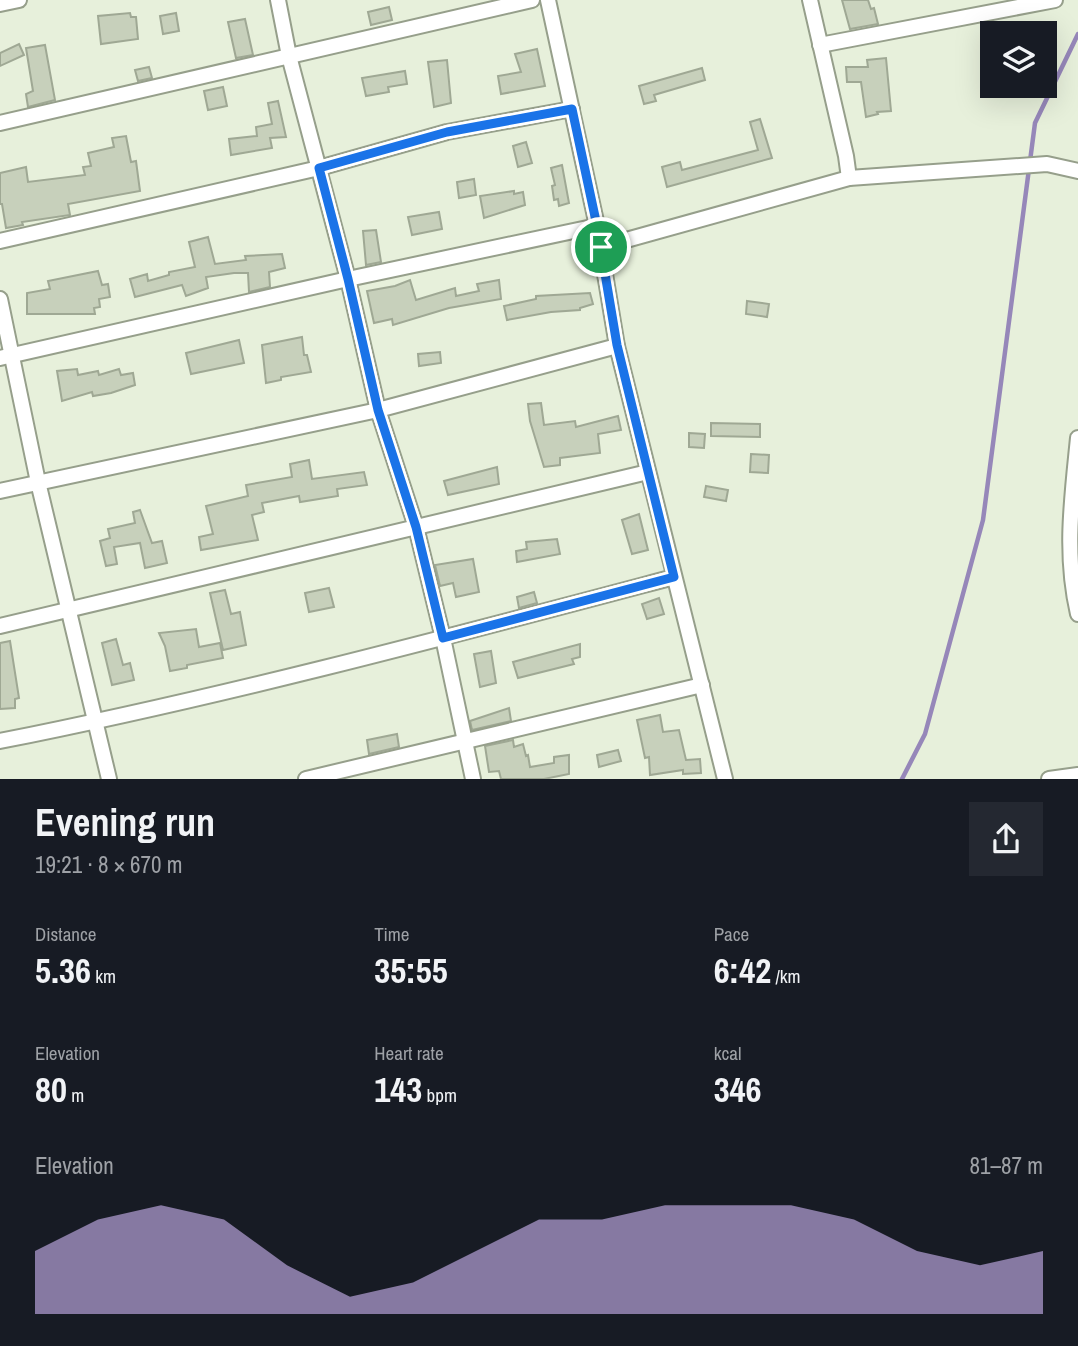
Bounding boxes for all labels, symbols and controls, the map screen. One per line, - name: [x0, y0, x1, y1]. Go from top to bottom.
- map controls: [980, 21, 1057, 98]
- button: layers: [980, 21, 1057, 98]
- pin: [571, 217, 631, 277]
- icon: arrive: [582, 228, 620, 266]
- text: Evening run: [35, 797, 215, 848]
- button: share: [969, 802, 1043, 876]
- text: 19:21 · 8 × 670 m: [35, 849, 182, 880]
- text: Distance: [35, 921, 96, 947]
- text: Time: [374, 921, 409, 947]
- text: Pace: [714, 921, 749, 947]
- text: 5.36: [35, 947, 91, 994]
- text: 35:55: [374, 947, 448, 994]
- text: 6:42: [714, 947, 771, 994]
- text: km: [91, 963, 116, 989]
- text: /km: [771, 963, 801, 989]
- text: Elevation: [35, 1040, 100, 1066]
- text: Heart rate: [374, 1040, 444, 1066]
- text: kcal: [714, 1040, 741, 1066]
- text: 80: [35, 1066, 67, 1113]
- text: 143: [374, 1066, 422, 1113]
- text: 346: [714, 1066, 762, 1113]
- text: m: [67, 1082, 84, 1108]
- text: bpm: [422, 1082, 457, 1108]
- text: Elevation: [35, 1150, 114, 1181]
- text: 81–87 m: [970, 1150, 1043, 1181]

